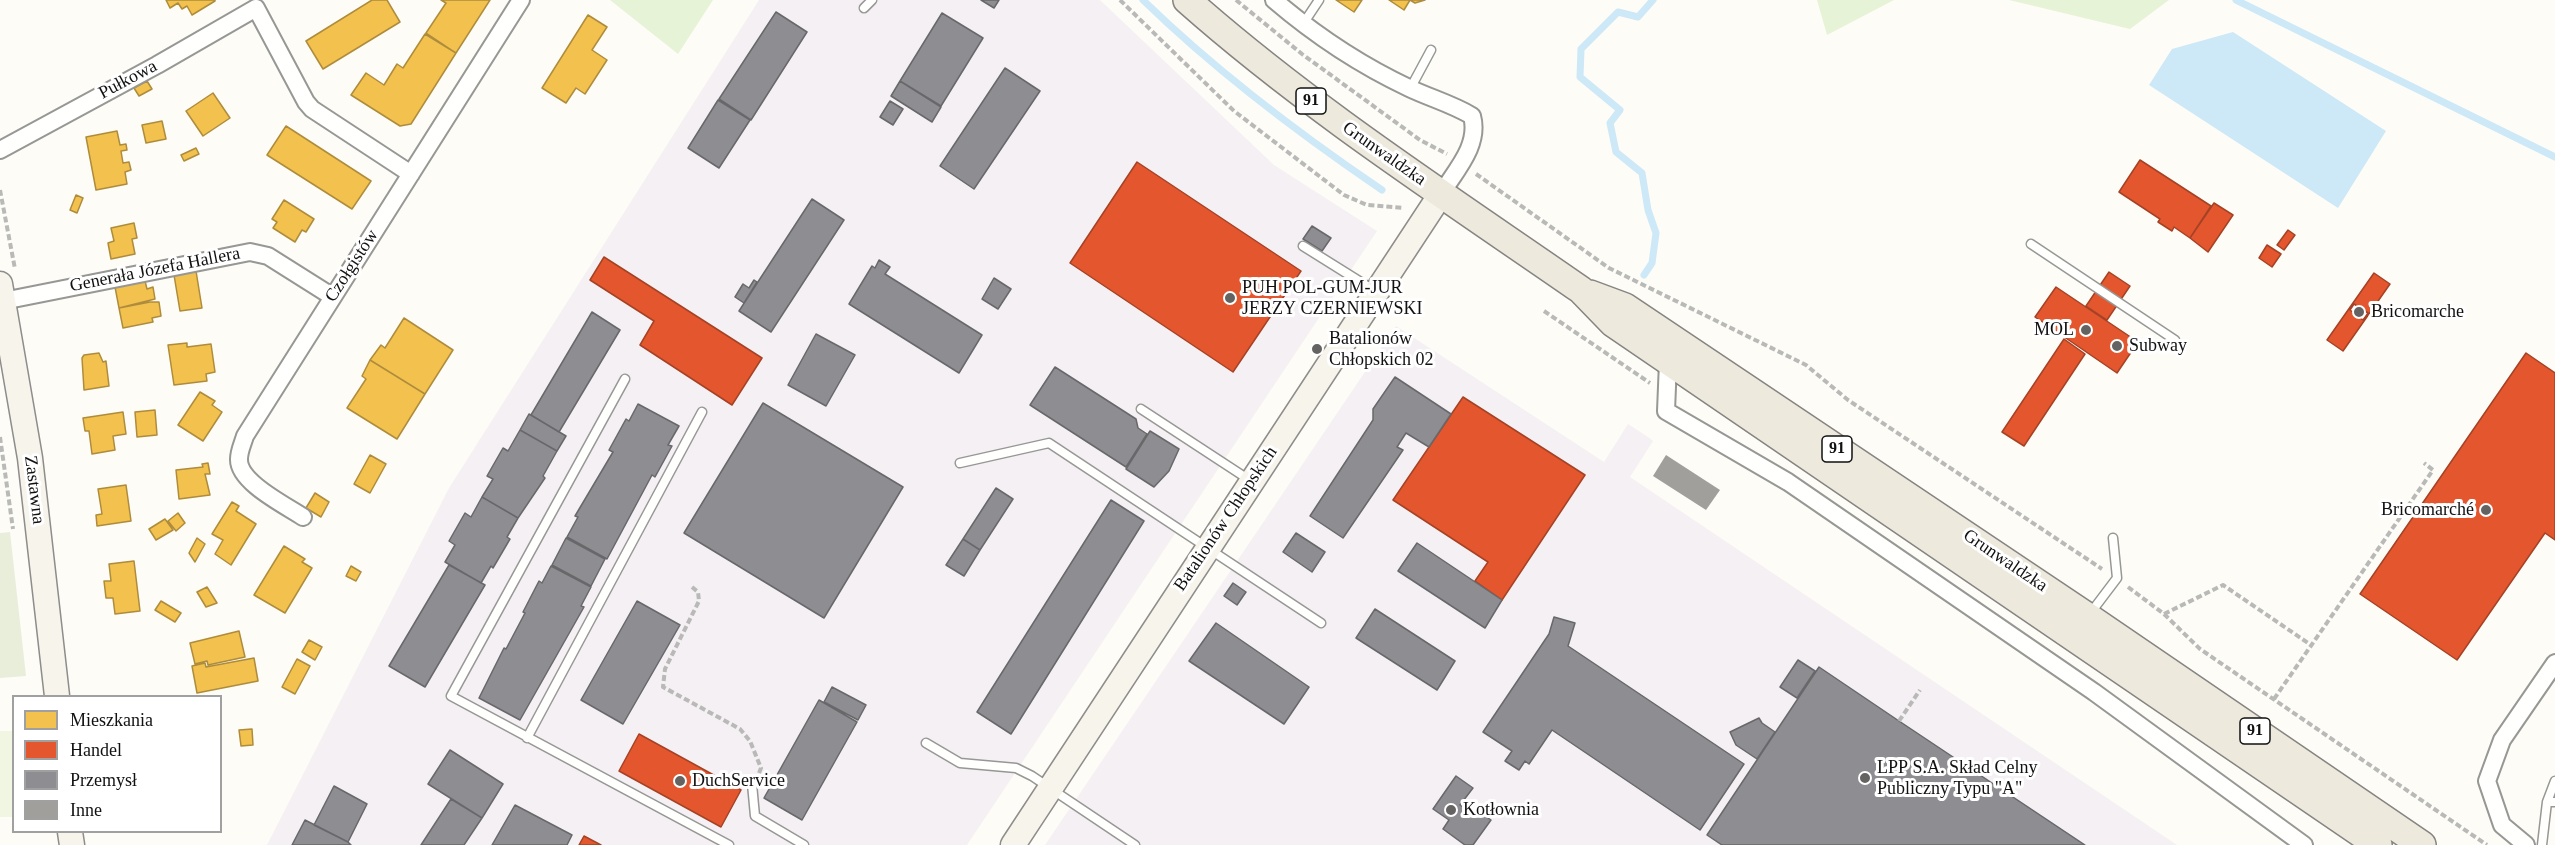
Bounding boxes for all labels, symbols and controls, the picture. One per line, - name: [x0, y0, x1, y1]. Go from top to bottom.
- street label: Pułkowa: [95, 56, 161, 104]
- road number: 91: [1296, 88, 1326, 114]
- street label: Grunwaldzka: [1338, 117, 1430, 191]
- street label: Czołgistów: [321, 226, 383, 306]
- street label: Generała Józefa Hallera: [68, 243, 242, 297]
- place label: PUH POL-GUM-JUR JERZY CZERNIEWSKI: [1242, 277, 1422, 320]
- marker: PUH POL-GUM-JUR JERZY CZERNIEWSKI: [1223, 291, 1237, 305]
- place label: Bricomarche: [2371, 301, 2464, 323]
- marker: Bricomarche: [2352, 305, 2366, 319]
- place label: MOL: [2034, 319, 2074, 341]
- marker: MOL: [2079, 323, 2093, 337]
- place label: Batalionów Chłopskich 02: [1329, 328, 1434, 370]
- place label: Subway: [2129, 335, 2187, 357]
- marker: Subway: [2110, 339, 2124, 353]
- marker: Batalionów Chłopskich 02: [1310, 342, 1324, 356]
- road number: 91: [1822, 436, 1852, 462]
- street label: Batalionów Chłopskich: [1170, 443, 1282, 595]
- street label: Zastawna: [19, 454, 49, 526]
- place label: Bricomarché: [2381, 499, 2474, 521]
- marker: Bricomarché: [2479, 503, 2493, 517]
- street label: Grunwaldzka: [1959, 525, 2051, 597]
- legend: [12, 695, 222, 833]
- text: Mieszkania: [70, 710, 153, 730]
- road number: 91: [2240, 718, 2270, 744]
- text: Handel: [70, 740, 122, 760]
- place label: LPP S.A. Skład Celny Publiczny Typu "A": [1877, 757, 2038, 800]
- text: Przemysł: [70, 770, 137, 790]
- place label: DuchService: [692, 770, 785, 792]
- marker: LPP S.A. Skład Celny Publiczny Typu "A": [1858, 771, 1872, 785]
- marker: DuchService: [673, 774, 687, 788]
- place label: Kotłownia: [1463, 799, 1539, 821]
- text: Inne: [70, 800, 102, 820]
- marker: Kotłownia: [1444, 803, 1458, 817]

